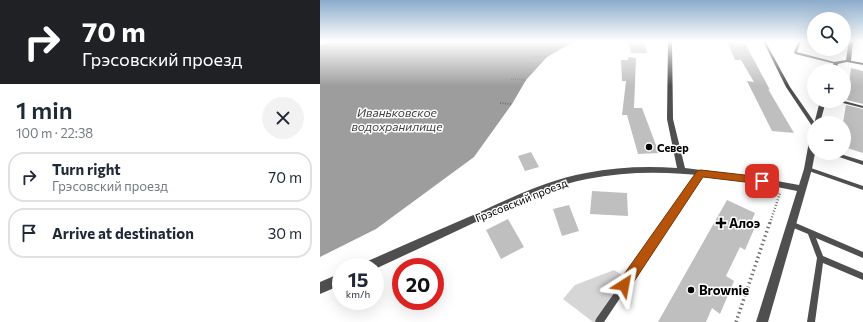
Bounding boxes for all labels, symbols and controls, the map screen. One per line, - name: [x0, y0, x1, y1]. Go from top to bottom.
- map controls: [807, 12, 851, 160]
- button: search: [807, 12, 851, 56]
- text: 70 m: [82, 14, 146, 48]
- icon: right: [16, 16, 68, 68]
- text: Грэсовский проезд: [82, 48, 242, 70]
- button: +: [807, 64, 851, 108]
- text: 1 min: [16, 95, 73, 124]
- button: close: [262, 97, 304, 139]
- water label: Иваньковское водохранилище: [351, 105, 443, 133]
- button: −: [807, 116, 851, 160]
- text: 100 m · 22:38: [16, 125, 93, 141]
- place label: Север: [657, 141, 689, 154]
- marker: Север: [644, 142, 654, 152]
- text: Turn right: [52, 160, 121, 178]
- pin: [745, 164, 779, 198]
- icon: right: [18, 166, 40, 188]
- text: 70 m: [268, 168, 302, 186]
- icon: arrive: [751, 170, 773, 192]
- street label: Грэсовский проезд: [473, 175, 569, 224]
- text: Грэсовский проезд: [52, 178, 168, 194]
- place label: Алоэ: [729, 215, 760, 231]
- marker: Алоэ: [716, 218, 726, 228]
- icon: arrive: [18, 222, 40, 244]
- text: Arrive at destination: [52, 224, 194, 242]
- text: 30 m: [268, 224, 302, 242]
- speed limit sign: 20: [392, 258, 444, 310]
- position arrow: [603, 264, 645, 306]
- text: 15: [348, 267, 368, 291]
- place label: Brownie: [699, 282, 749, 298]
- marker: Brownie: [686, 285, 696, 295]
- text: km/h: [346, 288, 370, 300]

